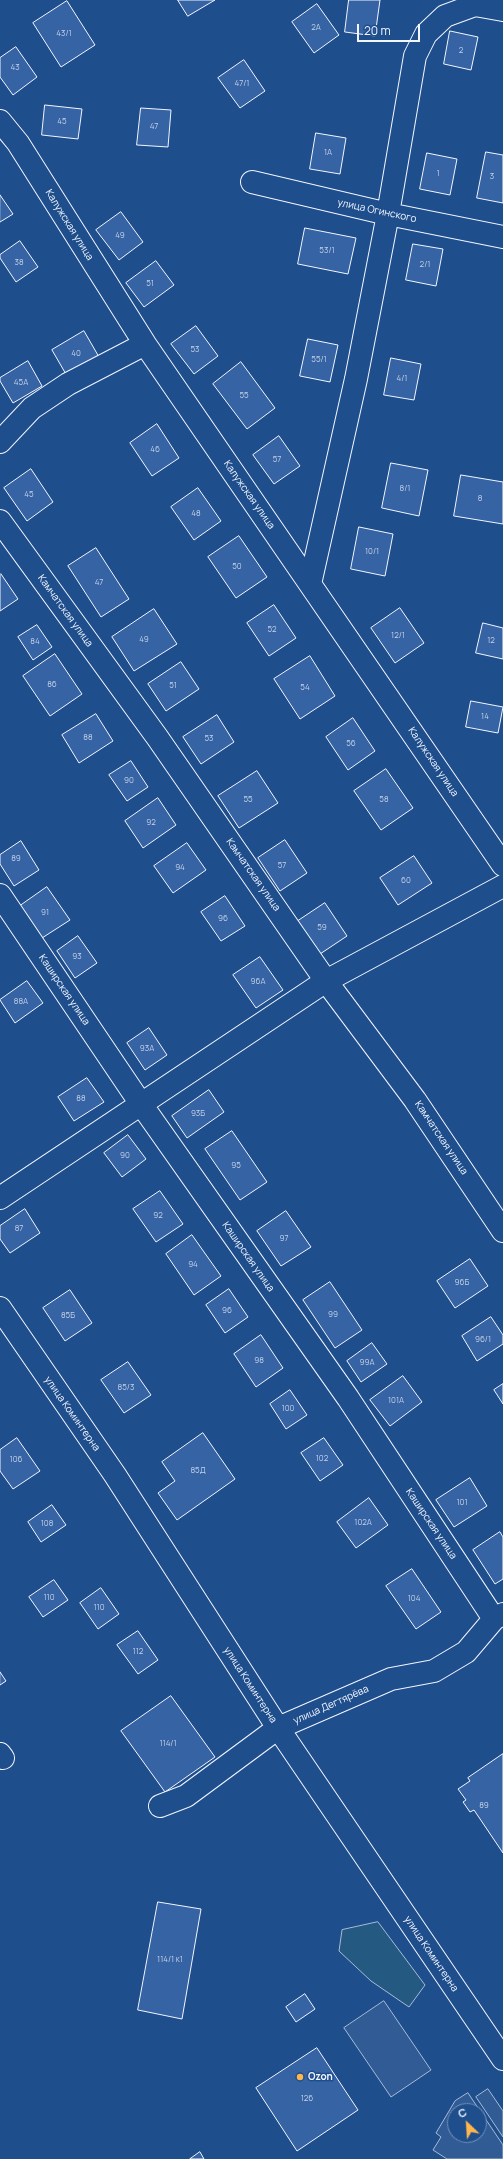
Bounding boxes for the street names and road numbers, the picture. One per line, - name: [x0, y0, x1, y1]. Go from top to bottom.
- street label: Калужская улица: [42, 187, 96, 263]
- street label: улица Огинского: [336, 197, 418, 225]
- street label: Калужская улица: [221, 458, 277, 532]
- street label: Камчатская улица: [35, 573, 95, 649]
- street label: Калужская улица: [405, 725, 461, 799]
- street label: Камчатская улица: [223, 836, 283, 914]
- street label: Каширская улица: [36, 952, 92, 1028]
- street label: Камчатская улица: [412, 1099, 470, 1177]
- street label: Каширская улица: [219, 1220, 277, 1294]
- street label: улица Коминтерна: [42, 1374, 102, 1454]
- street label: Каширская улица: [403, 1486, 459, 1562]
- street label: улица Коминтерна: [221, 1645, 279, 1725]
- street label: улица Дегтярёва: [291, 1683, 371, 1727]
- street label: улица Коминтерна: [401, 1914, 461, 1994]

